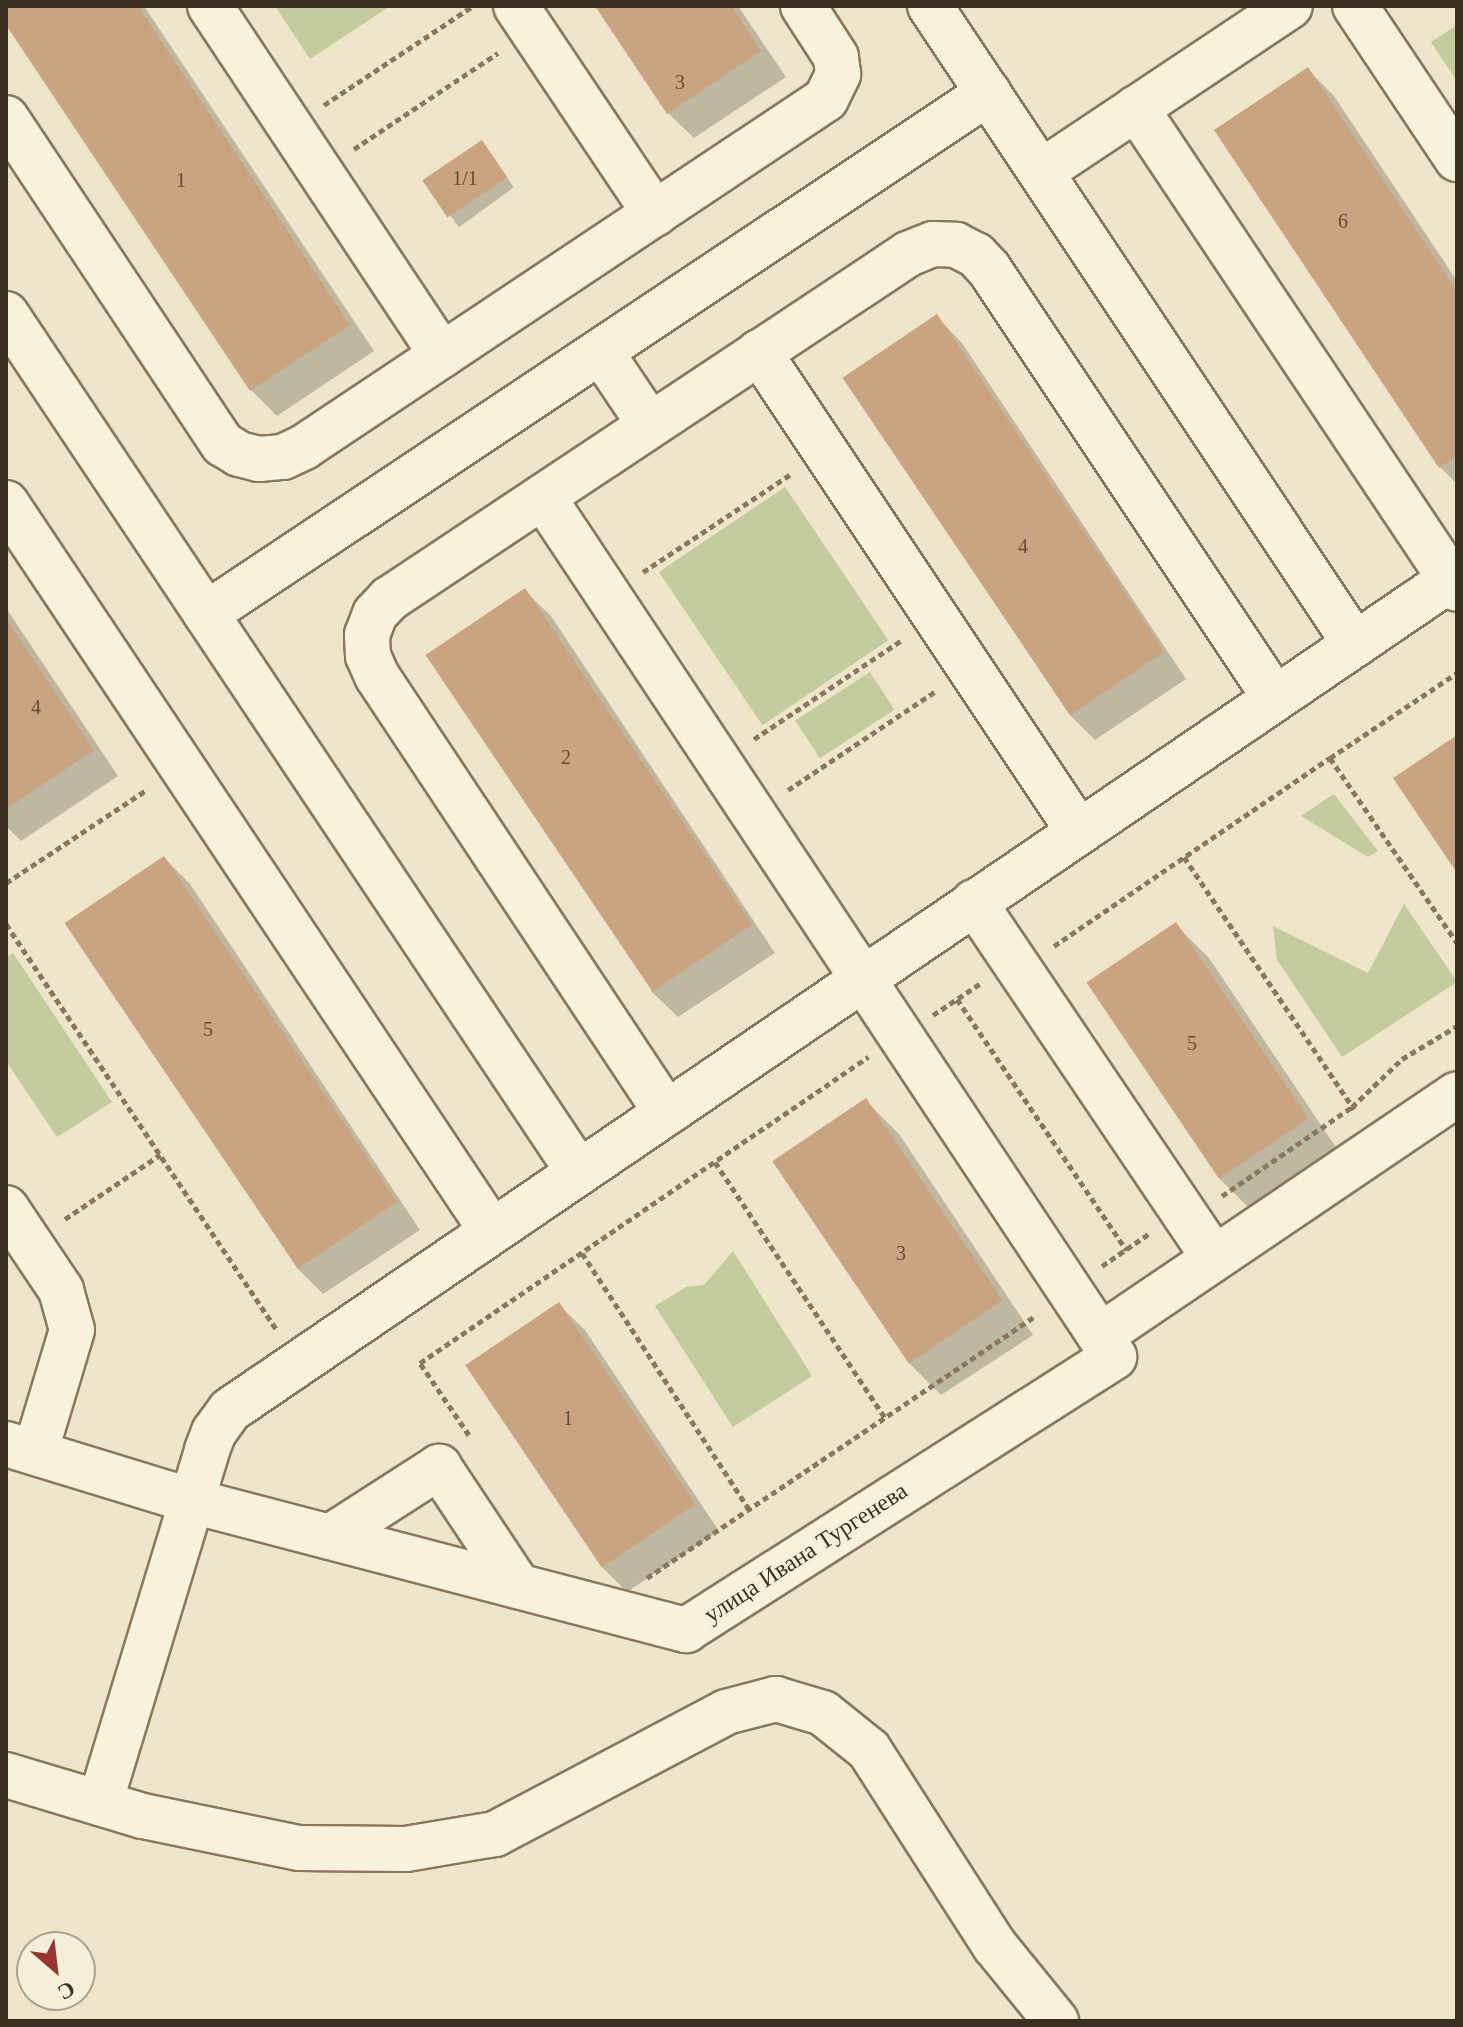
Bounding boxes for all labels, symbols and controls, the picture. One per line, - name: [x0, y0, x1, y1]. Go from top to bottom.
- house number: 3: [675, 70, 685, 94]
- house number: 1/1: [452, 166, 478, 190]
- house number: 1: [176, 168, 186, 192]
- house number: 6: [1338, 209, 1348, 233]
- house number: 4: [1018, 534, 1028, 558]
- house number: 4: [31, 695, 41, 719]
- house number: 2: [561, 745, 571, 769]
- house number: 5: [203, 1017, 213, 1041]
- house number: 5: [1187, 1031, 1197, 1055]
- house number: 3: [896, 1241, 906, 1265]
- house number: 1: [563, 1406, 573, 1430]
- street label: улица Ивана Тургенева: [699, 1477, 913, 1629]
- north arrow: [16, 1931, 96, 2011]
- text: С: [54, 1976, 79, 2006]

